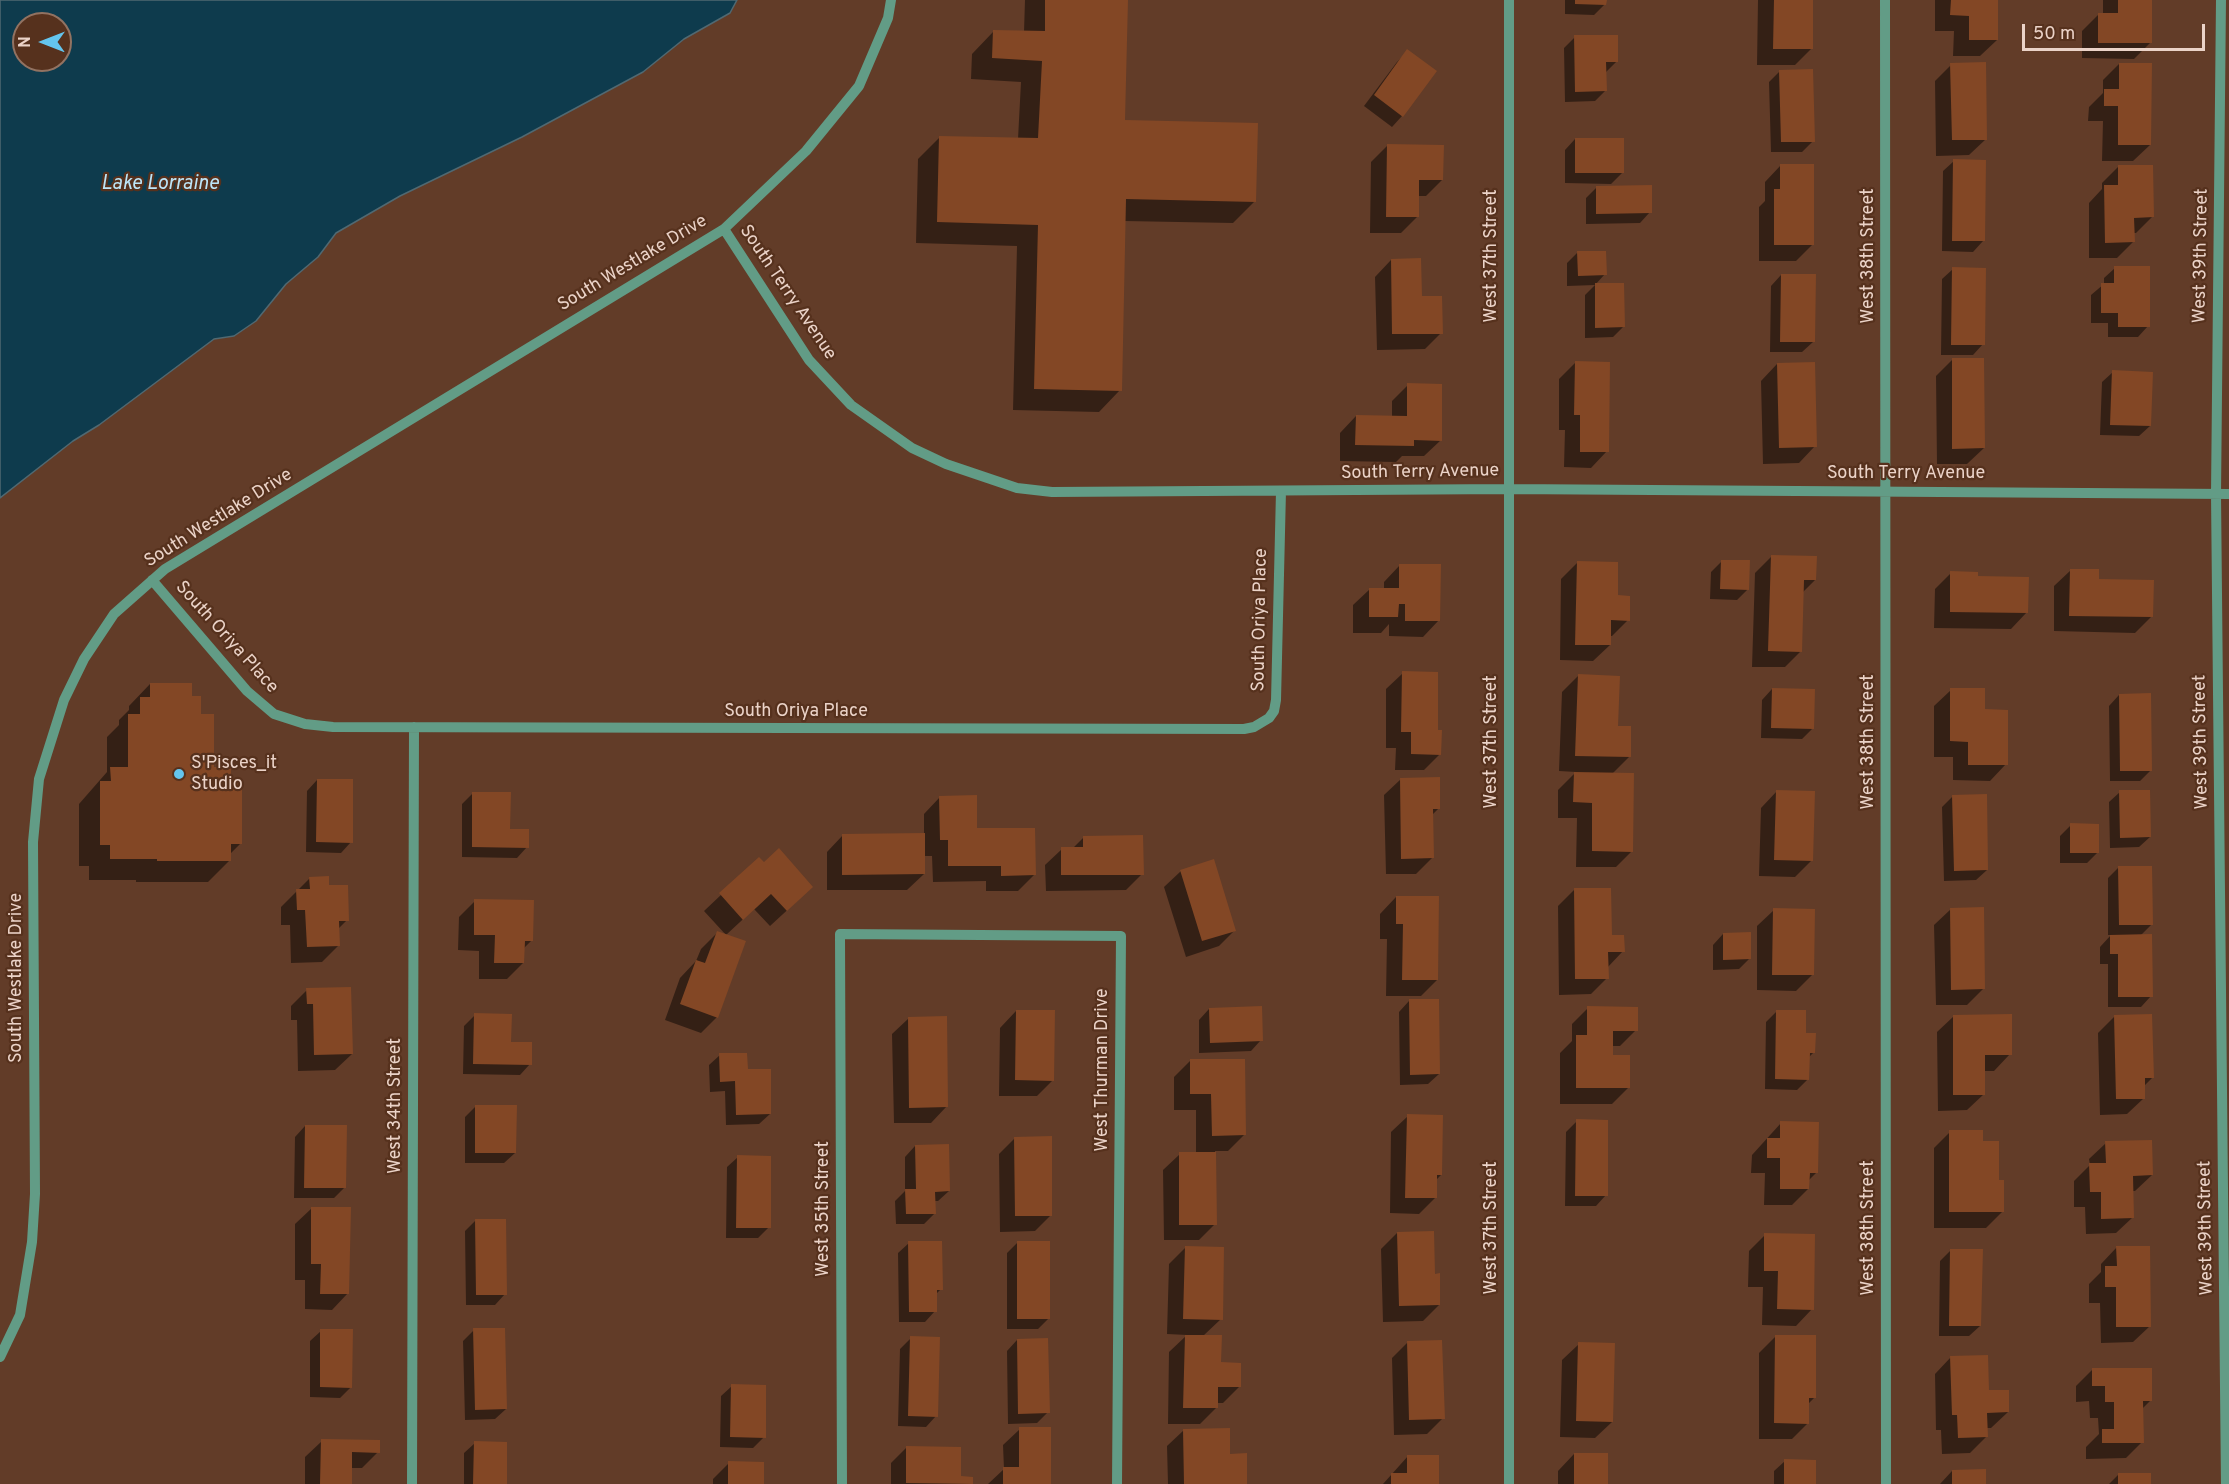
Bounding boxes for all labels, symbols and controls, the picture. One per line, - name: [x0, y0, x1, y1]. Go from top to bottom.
- north arrow: [12, 12, 72, 72]
- scale bar: [2025, 12, 2208, 50]
- text: 50 m: [2033, 23, 2075, 46]
- text: N: [16, 36, 36, 48]
- water label: Lake Lorraine: [101, 173, 219, 197]
- street label: West 38th Street: [1858, 188, 1880, 324]
- street label: West 39th Street: [2190, 188, 2214, 324]
- street label: West 37th Street: [1481, 189, 1503, 323]
- street label: South Westlake Drive: [555, 211, 711, 317]
- street label: South Terry Avenue: [734, 221, 840, 365]
- street label: South Terry Avenue: [1341, 461, 1499, 485]
- street label: South Terry Avenue: [1827, 463, 1985, 485]
- street label: South Westlake Drive: [141, 465, 297, 573]
- street label: South Oriya Place: [1249, 548, 1273, 692]
- street label: South Oriya Place: [170, 577, 282, 699]
- street label: West 38th Street: [1858, 674, 1880, 810]
- street label: West 39th Street: [2190, 674, 2214, 810]
- street label: West 37th Street: [1481, 675, 1503, 809]
- street label: South Oriya Place: [724, 701, 868, 723]
- place label: S'Pisces_it Studio: [191, 753, 277, 795]
- marker: S'Pisces_it Studio: [172, 767, 186, 781]
- street label: South Westlake Drive: [6, 893, 28, 1063]
- street label: West Thurman Drive: [1092, 988, 1114, 1152]
- street label: West 34th Street: [385, 1038, 407, 1174]
- street label: West 35th Street: [813, 1141, 835, 1277]
- street label: West 38th Street: [1858, 1160, 1880, 1296]
- street label: West 39th Street: [2195, 1160, 2219, 1296]
- street label: West 37th Street: [1481, 1161, 1503, 1295]

